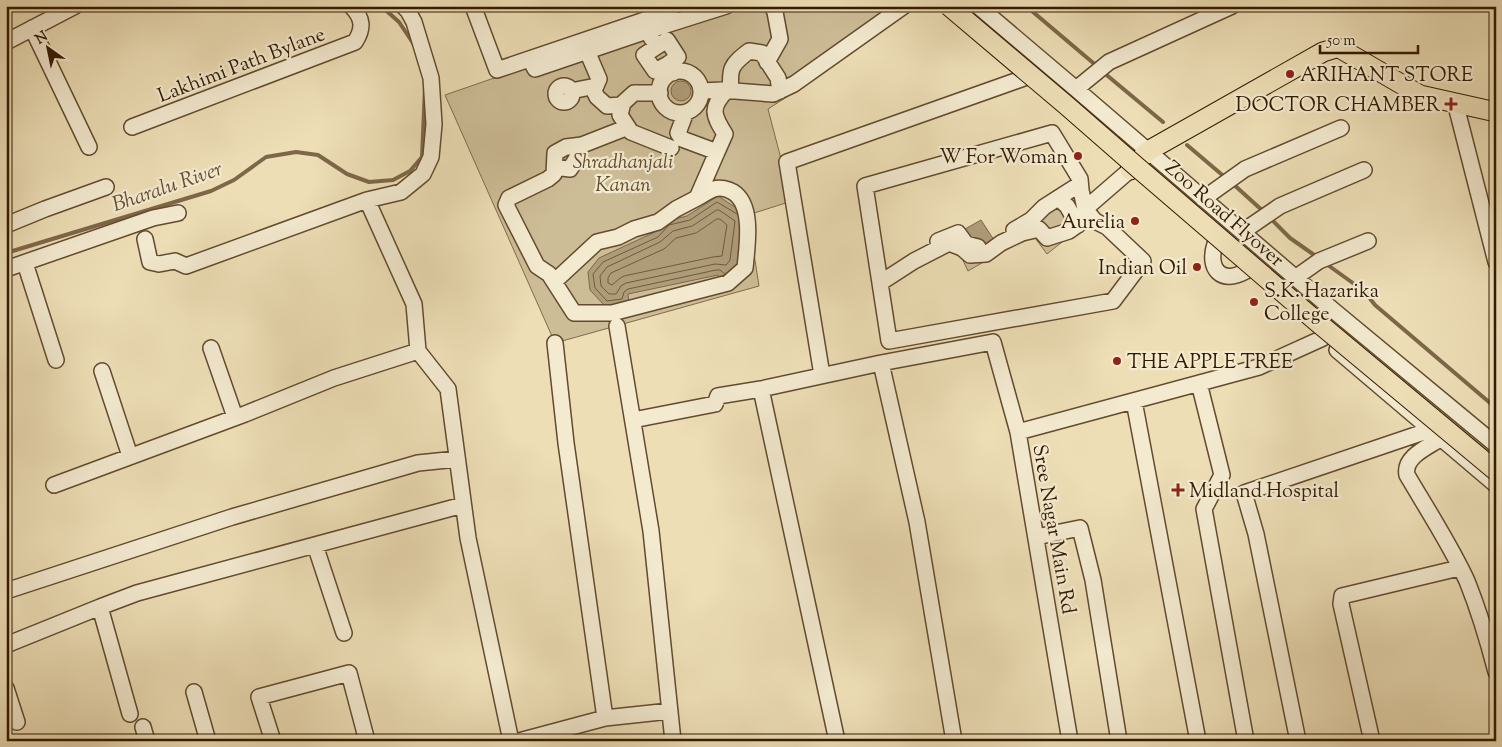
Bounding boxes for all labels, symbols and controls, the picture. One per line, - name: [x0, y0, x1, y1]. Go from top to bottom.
- street label: Lakhimi Path Bylane: [154, 21, 330, 112]
- north arrow: [22, 22, 72, 72]
- scale bar: [1320, 22, 1417, 54]
- text: N: [32, 27, 52, 50]
- text: 50 m: [1326, 31, 1356, 52]
- place label: ARIHANT STORE: [1300, 62, 1473, 91]
- marker: ARIHANT STORE: [1284, 68, 1296, 80]
- place label: DOCTOR CHAMBER: [1236, 92, 1441, 121]
- marker: DOCTOR CHAMBER: [1444, 97, 1458, 111]
- place label: W For Woman: [939, 144, 1068, 173]
- park label: Shradhanjali Kanan: [573, 149, 673, 201]
- marker: W For Woman: [1072, 150, 1084, 162]
- water label: Bharalu River: [108, 155, 227, 221]
- street label: Zoo Road Flyover: [1157, 155, 1290, 275]
- place label: Aurelia: [1061, 209, 1125, 238]
- marker: Aurelia: [1129, 215, 1141, 227]
- place label: Indian Oil: [1098, 255, 1187, 284]
- marker: Indian Oil: [1191, 261, 1203, 273]
- place label: S.K. Hazarika College: [1264, 278, 1379, 330]
- marker: S.K. Hazarika College: [1248, 296, 1260, 308]
- place label: THE APPLE TREE: [1127, 349, 1293, 378]
- marker: THE APPLE TREE: [1111, 355, 1123, 367]
- street label: Sree Nagar Main Rd: [1023, 442, 1082, 617]
- place label: Midland Hospital: [1189, 478, 1340, 507]
- marker: Midland Hospital: [1171, 483, 1185, 497]

